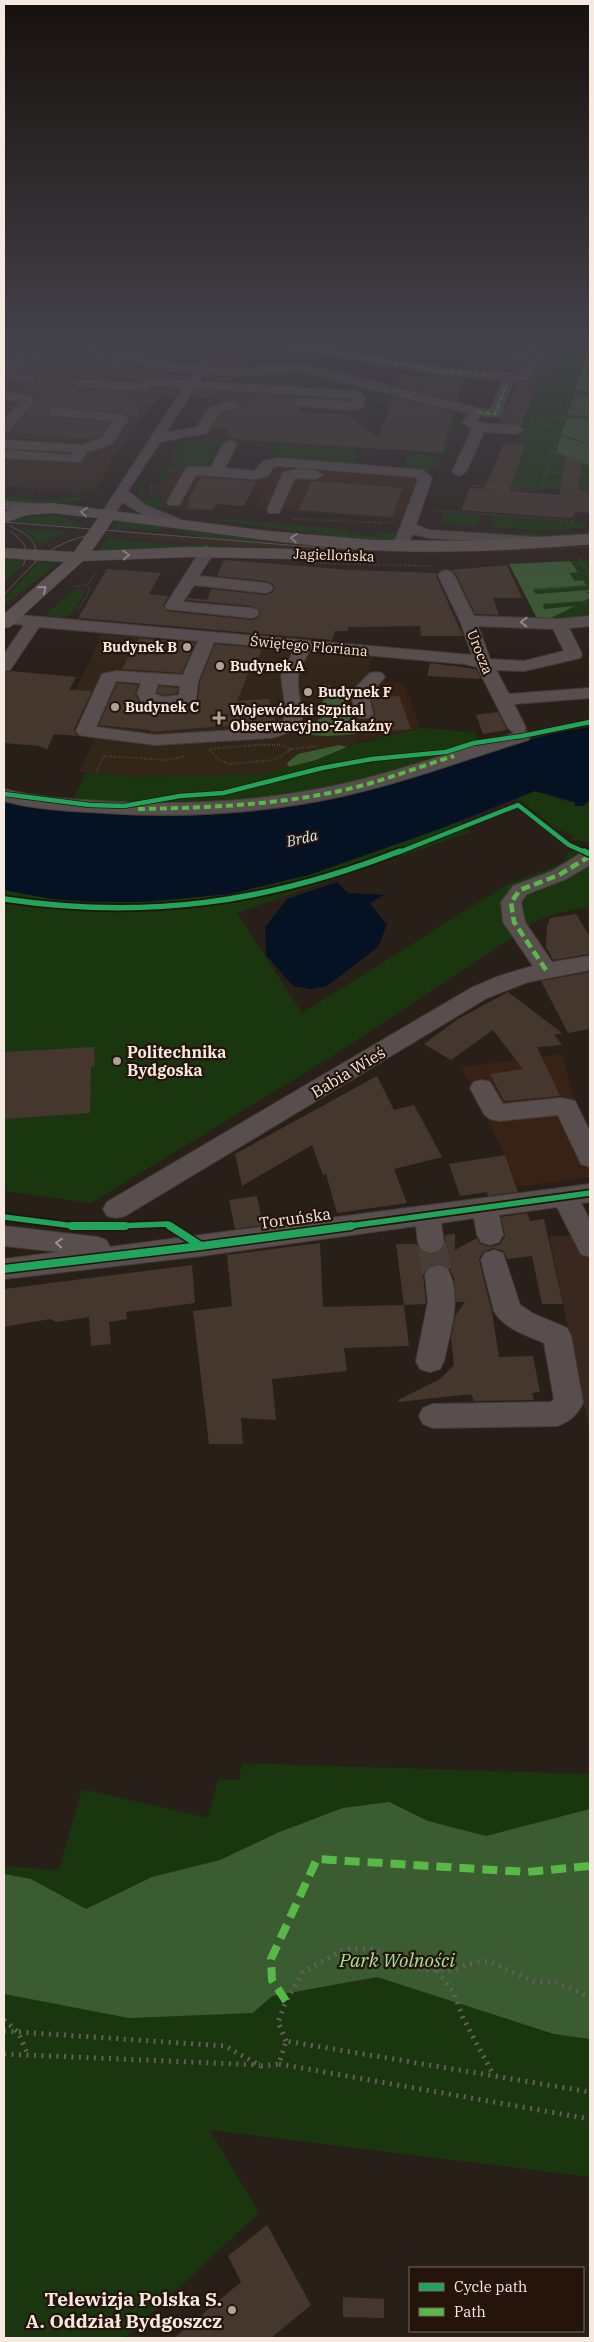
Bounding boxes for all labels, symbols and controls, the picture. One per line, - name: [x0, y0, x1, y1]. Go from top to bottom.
- one-way arrow: [80, 507, 88, 518]
- one-way arrow: [289, 533, 297, 544]
- street label: Jagiellońska: [293, 545, 375, 565]
- one-way arrow: [123, 549, 131, 560]
- one-way arrow: [38, 585, 47, 594]
- one-way arrow: [520, 617, 528, 627]
- street label: Urocza: [463, 627, 497, 677]
- street label: Świętego Floriana: [250, 631, 369, 660]
- place label: Budynek B: [102, 638, 177, 656]
- marker: Budynek B: [181, 641, 193, 653]
- place label: Budynek A: [230, 657, 305, 675]
- marker: Budynek A: [214, 660, 226, 672]
- place label: Budynek F: [318, 683, 392, 701]
- marker: Budynek F: [302, 686, 314, 698]
- place label: Budynek C: [125, 698, 199, 716]
- marker: Budynek C: [109, 701, 121, 713]
- place label: Wojewódzki Szpital Obserwacyjno-Zakaźny: [230, 701, 392, 735]
- marker: Wojewódzki Szpital Obserwacyjno-Zakaźny: [212, 711, 226, 725]
- water label: Brda: [283, 825, 320, 851]
- place label: Politechnika Bydgoska: [127, 1042, 226, 1080]
- street label: Babia Wieś: [307, 1042, 389, 1102]
- marker: Politechnika Bydgoska: [111, 1055, 123, 1067]
- street label: Toruńska: [258, 1203, 332, 1233]
- one-way arrow: [54, 1238, 62, 1249]
- park label: Park Wolności: [338, 1948, 455, 1972]
- legend: [409, 2267, 584, 2332]
- text: Cycle path: [454, 2277, 527, 2296]
- place label: Telewizja Polska S. A. Oddział Bydgoszcz: [26, 2287, 222, 2333]
- text: Path: [454, 2302, 486, 2321]
- marker: Telewizja Polska S. A. Oddział Bydgoszcz: [226, 2304, 238, 2316]

